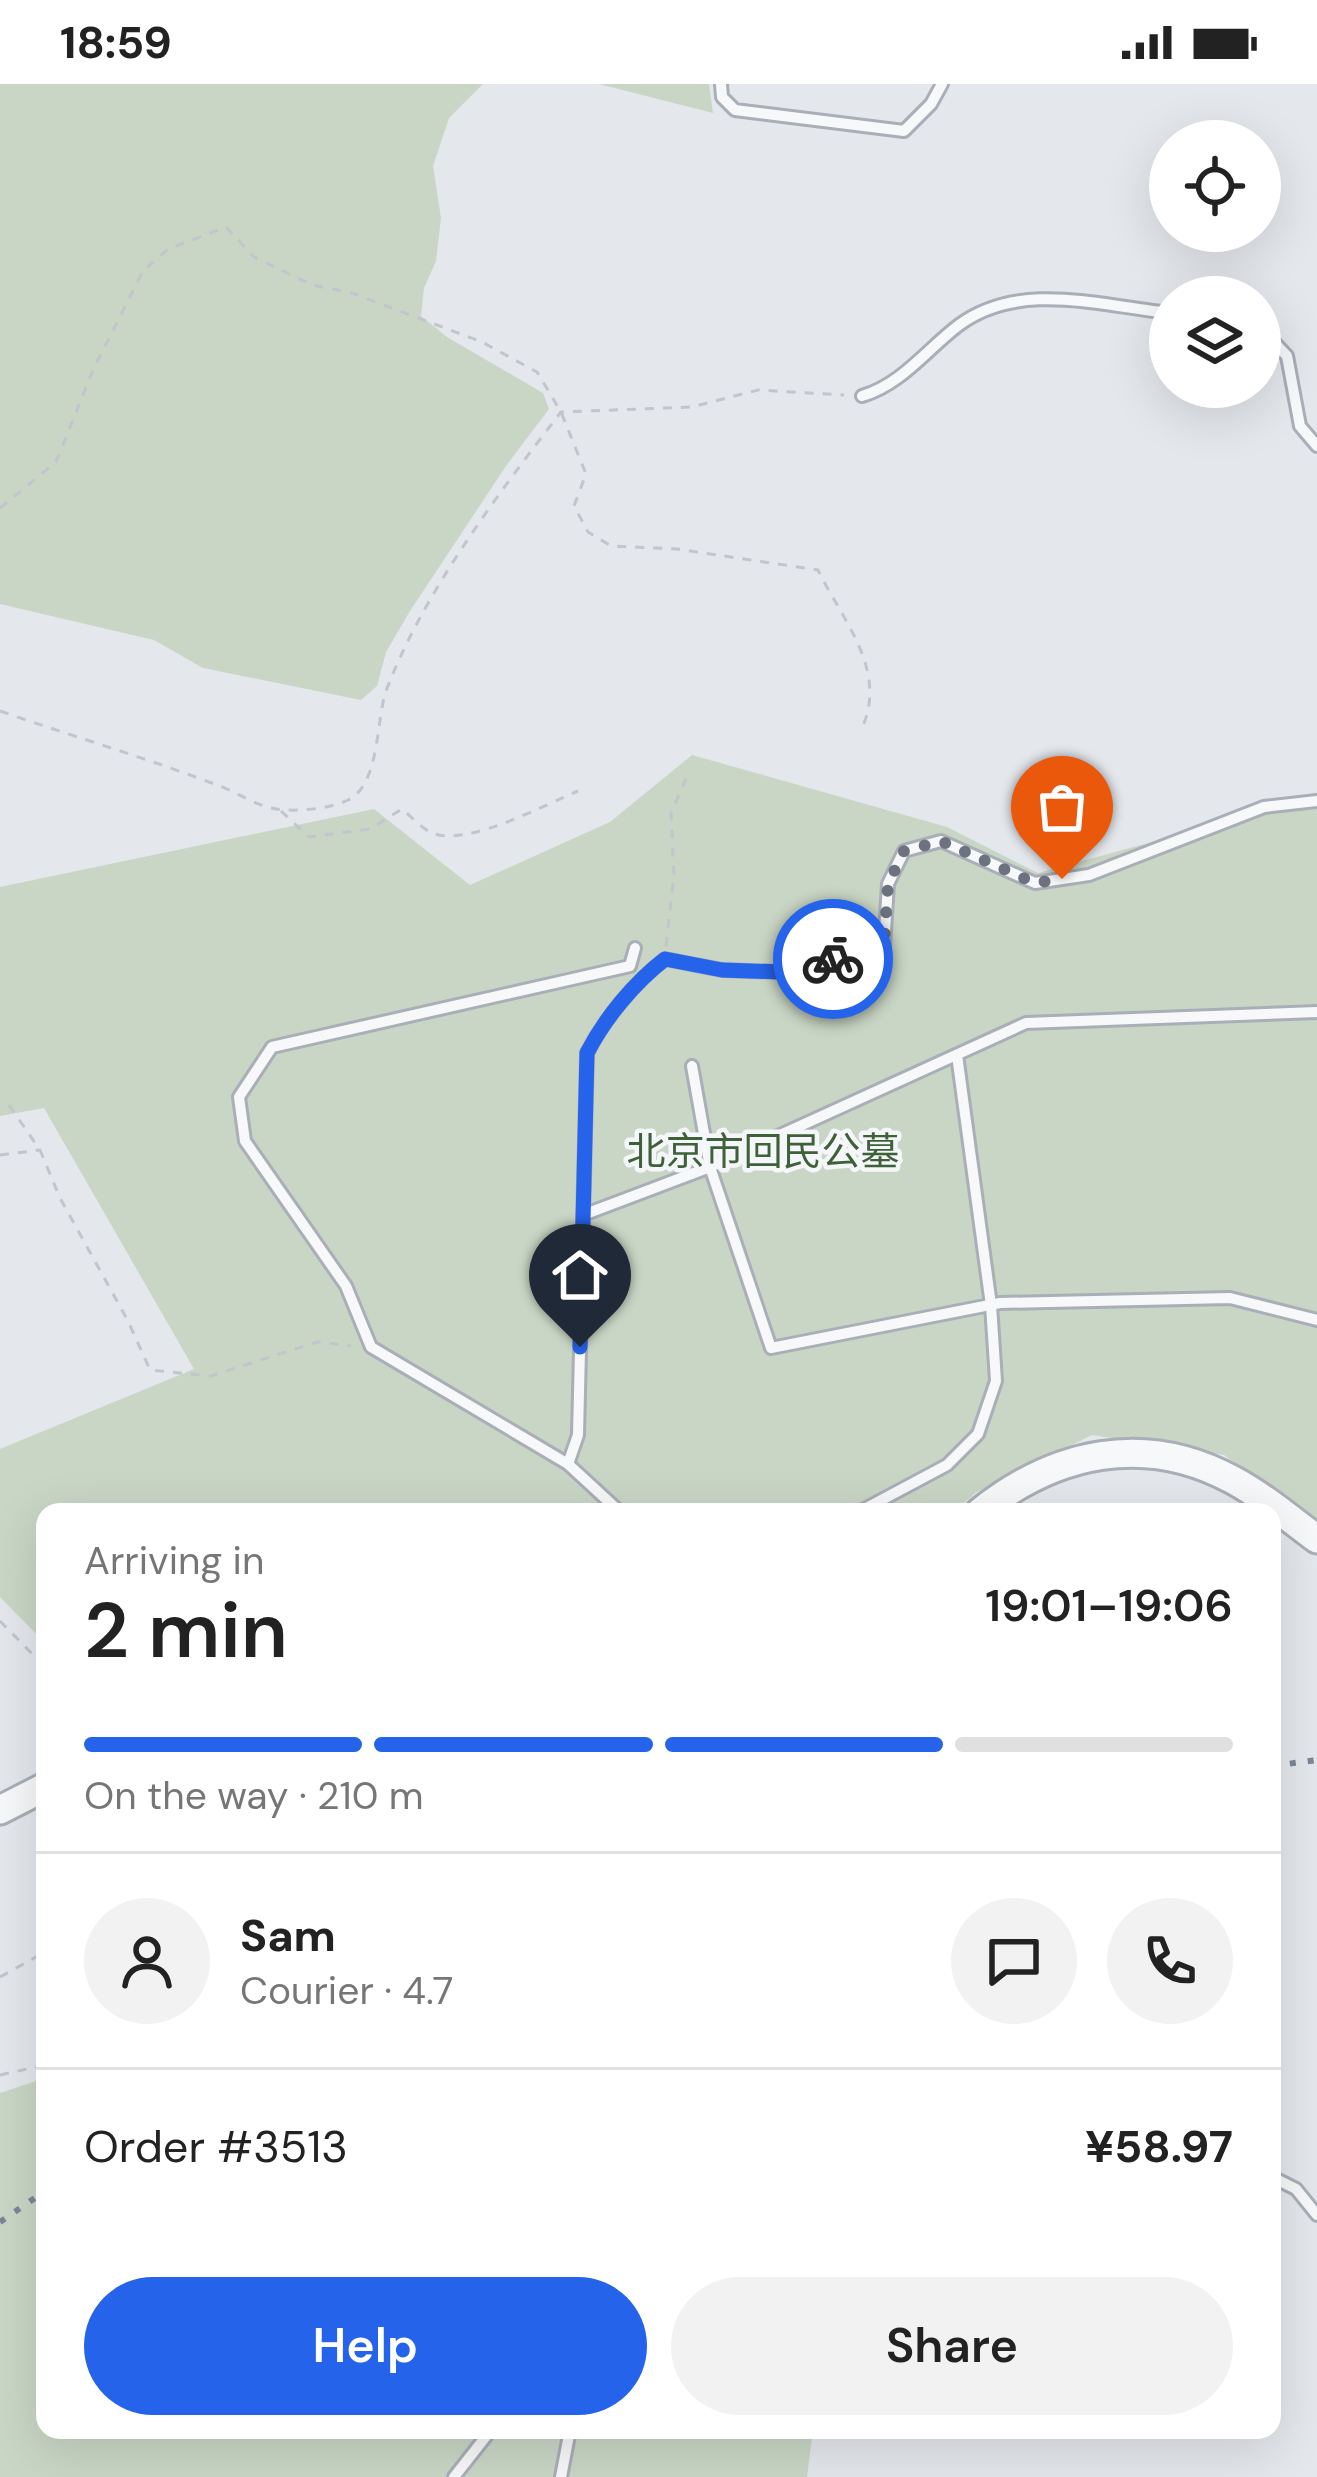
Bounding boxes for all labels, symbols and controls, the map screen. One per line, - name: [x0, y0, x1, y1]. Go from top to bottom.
- text: 18:59: [60, 13, 172, 72]
- map controls: [1149, 120, 1281, 408]
- button: locate: [1149, 120, 1281, 252]
- button: layers: [1149, 276, 1281, 408]
- pin: [1011, 756, 1113, 879]
- icon: bag: [1029, 774, 1095, 840]
- courier: [773, 899, 893, 1019]
- icon: bike: [800, 926, 866, 992]
- park label: 北京市回民公墓: [626, 1126, 900, 1177]
- pin: [529, 1224, 631, 1347]
- icon: home: [547, 1242, 613, 1308]
- text: Arriving in: [84, 1535, 264, 1586]
- text: 19:01–19:06: [985, 1576, 1233, 1635]
- text: 2 min: [84, 1580, 288, 1681]
- text: On the way · 210 m: [84, 1770, 423, 1821]
- button: person: [84, 1898, 210, 2024]
- button: chat: [951, 1898, 1077, 2024]
- button: phone: [1107, 1898, 1233, 2024]
- text: Sam: [240, 1906, 336, 1965]
- text: Courier · 4.7: [240, 1965, 453, 2016]
- text: Order #3513: [84, 2117, 348, 2176]
- text: ¥58.97: [1085, 2117, 1233, 2176]
- button: Help: [84, 2277, 647, 2415]
- button: Share: [671, 2277, 1233, 2415]

